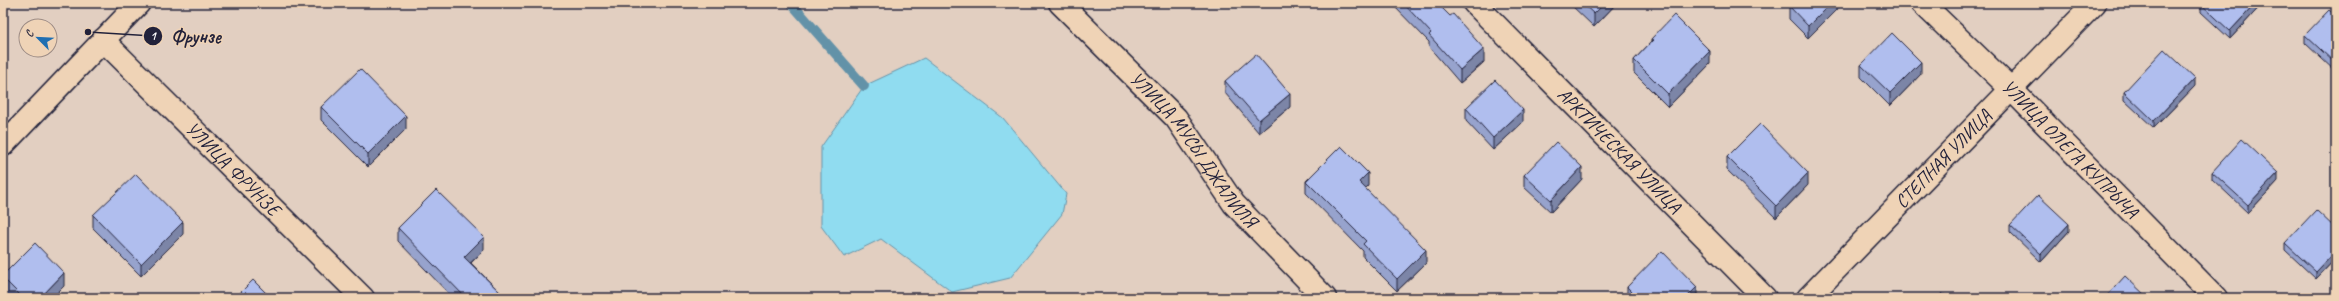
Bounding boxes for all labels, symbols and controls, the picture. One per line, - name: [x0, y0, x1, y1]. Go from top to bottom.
- north arrow: [18, 18, 58, 58]
- callout: Фрунзе: [143, 20, 229, 52]
- text: Фрунзе: [171, 24, 223, 49]
- text: С: [21, 27, 37, 39]
- text: 1: [150, 28, 157, 44]
- street label: УЛИЦА МУСЫ ДЖАЛИЛЯ: [1124, 67, 1264, 235]
- street label: УЛИЦА ОЛЕГА КУПРЫЧА: [1997, 75, 2144, 225]
- street label: АРКТИЧЕСКАЯ УЛИЦА: [1552, 83, 1687, 219]
- street label: СТЕПНАЯ УЛИЦА: [1890, 104, 1997, 213]
- street label: УЛИЦА ФРУНЗЕ: [180, 117, 287, 223]

